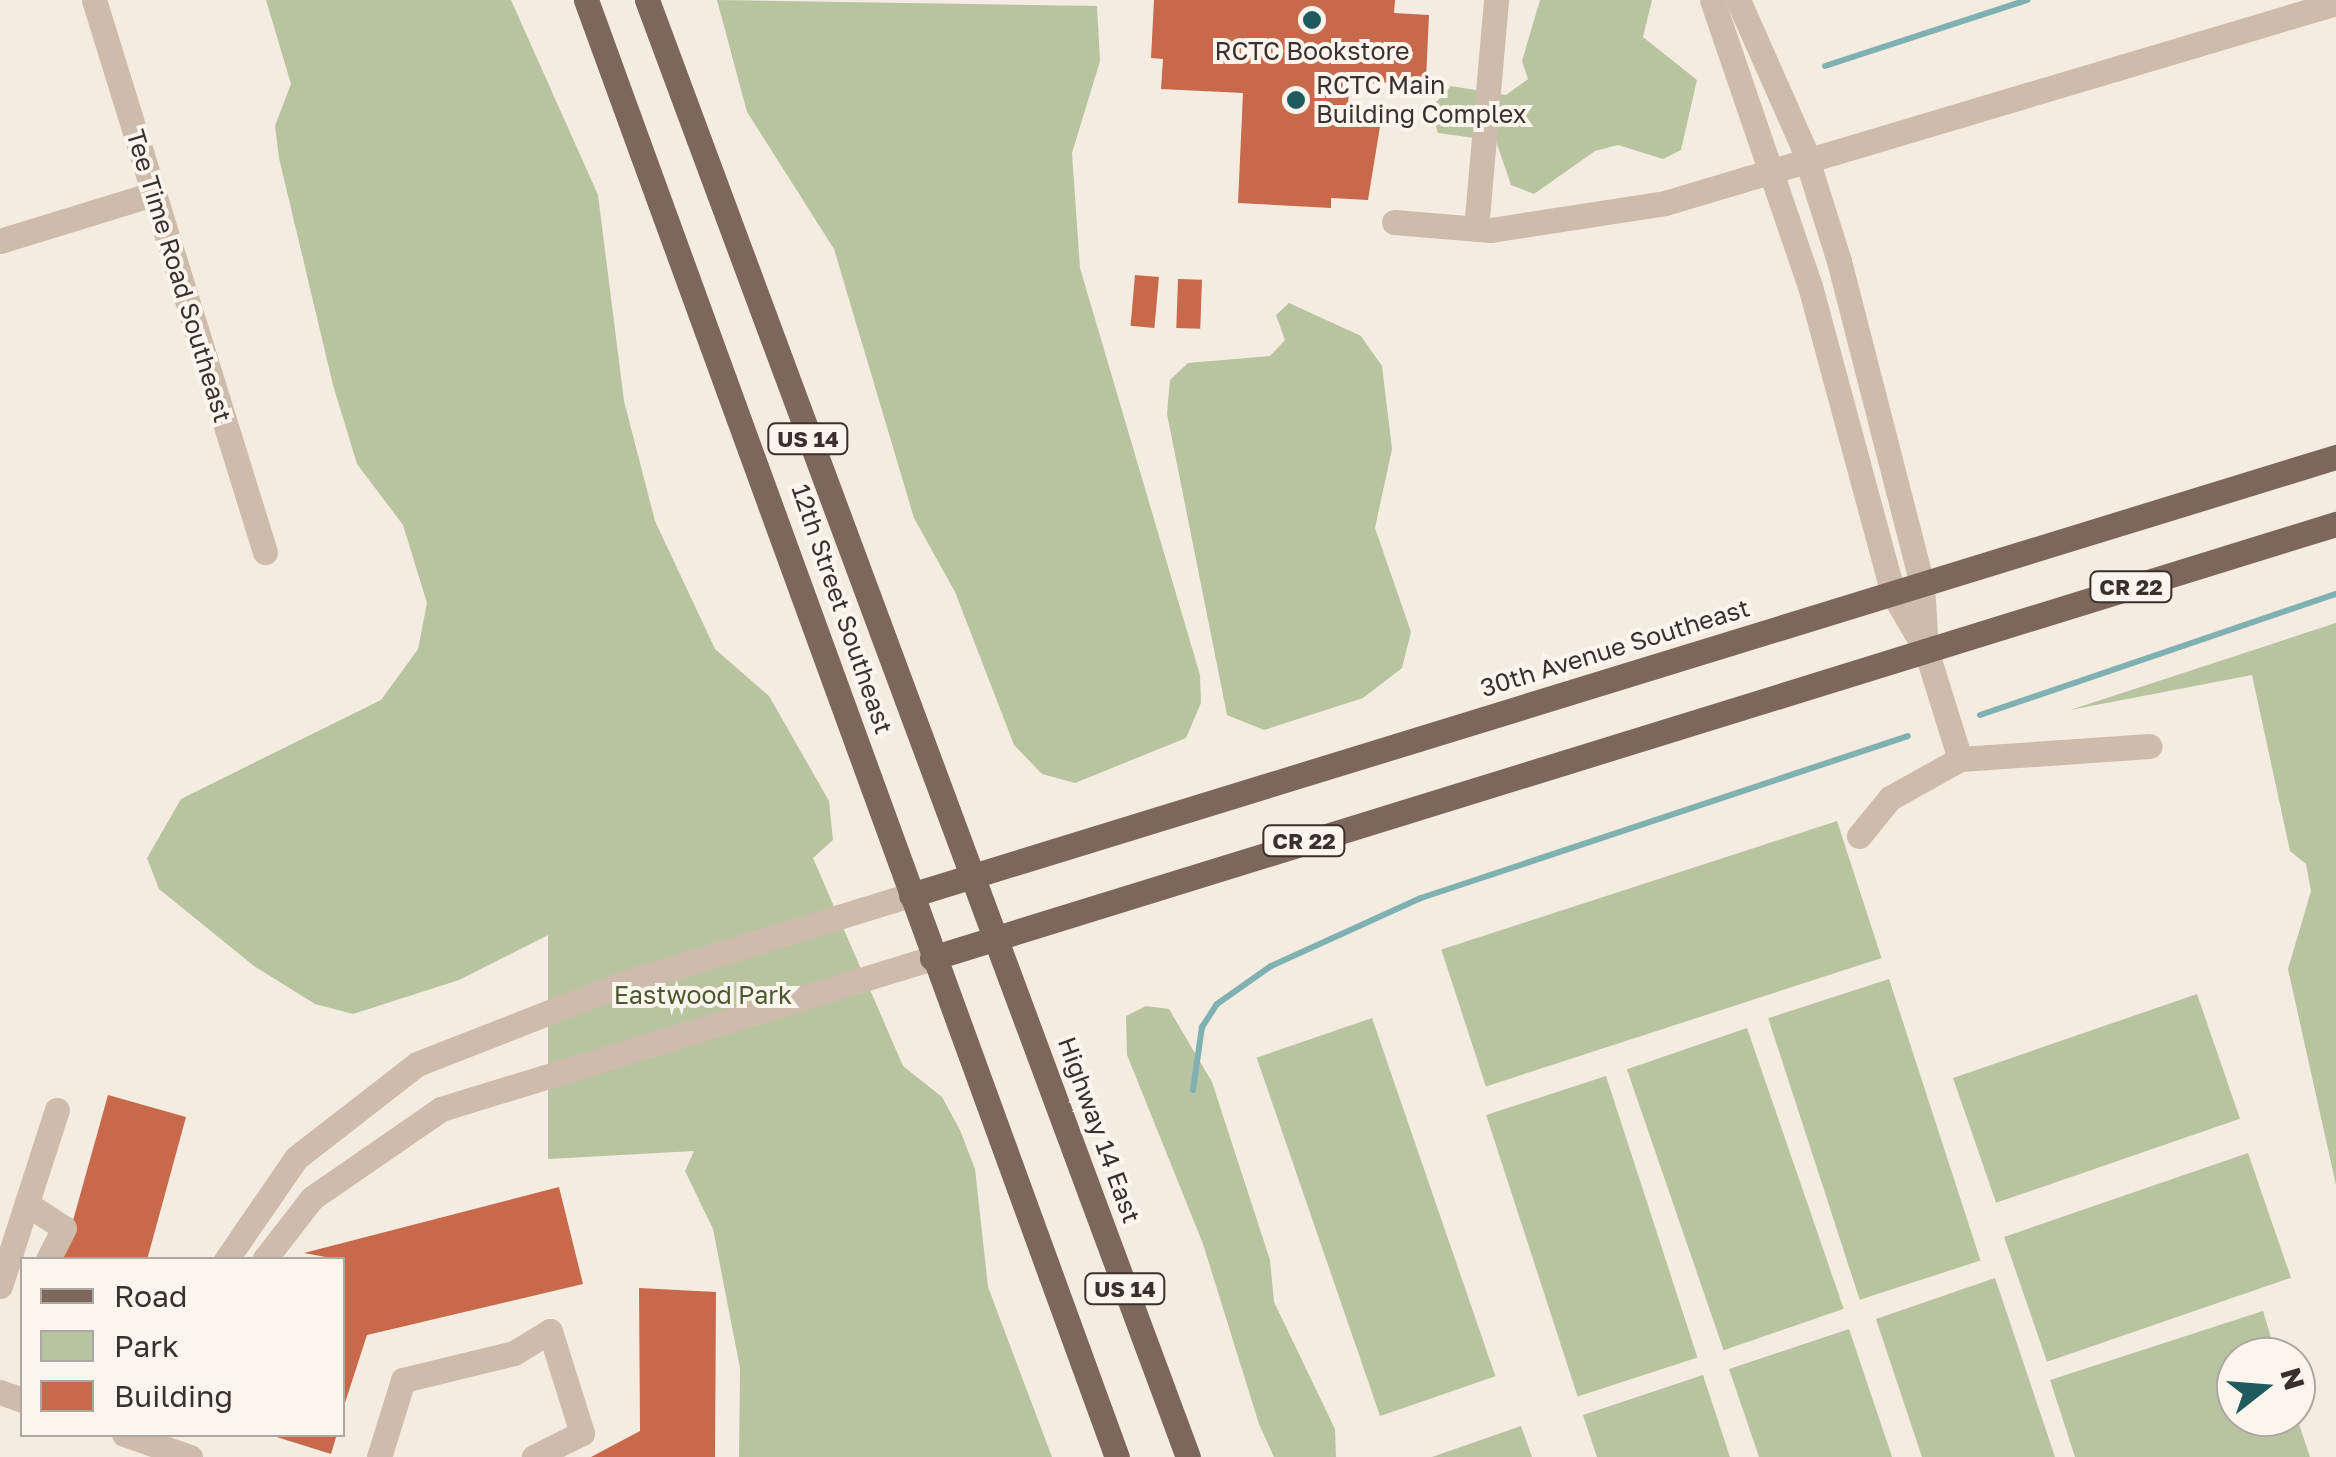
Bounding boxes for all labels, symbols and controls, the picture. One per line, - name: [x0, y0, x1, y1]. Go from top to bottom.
- marker: RCTC Bookstore: [1301, 9, 1323, 31]
- place label: RCTC Bookstore: [1215, 36, 1409, 66]
- place label: RCTC Main Building Complex: [1316, 71, 1526, 130]
- marker: RCTC Main Building Complex: [1285, 89, 1307, 111]
- street label: Tee Time Road Southeast: [120, 126, 238, 426]
- road number: US 14: [766, 422, 850, 456]
- street label: 12th Street Southeast: [785, 480, 899, 738]
- road number: CR 22: [2088, 570, 2174, 604]
- street label: 30th Avenue Southeast: [1477, 593, 1753, 703]
- road number: CR 22: [1262, 824, 1346, 858]
- park label: Eastwood Park: [614, 980, 792, 1010]
- street label: Highway 14 East: [1051, 1033, 1147, 1227]
- legend: [20, 1257, 345, 1437]
- road number: US 14: [1082, 1272, 1168, 1306]
- text: Road: [114, 1278, 188, 1314]
- text: Park: [114, 1328, 179, 1364]
- north arrow: [2216, 1337, 2316, 1437]
- text: N: [2274, 1364, 2312, 1394]
- text: Building: [114, 1378, 233, 1414]

